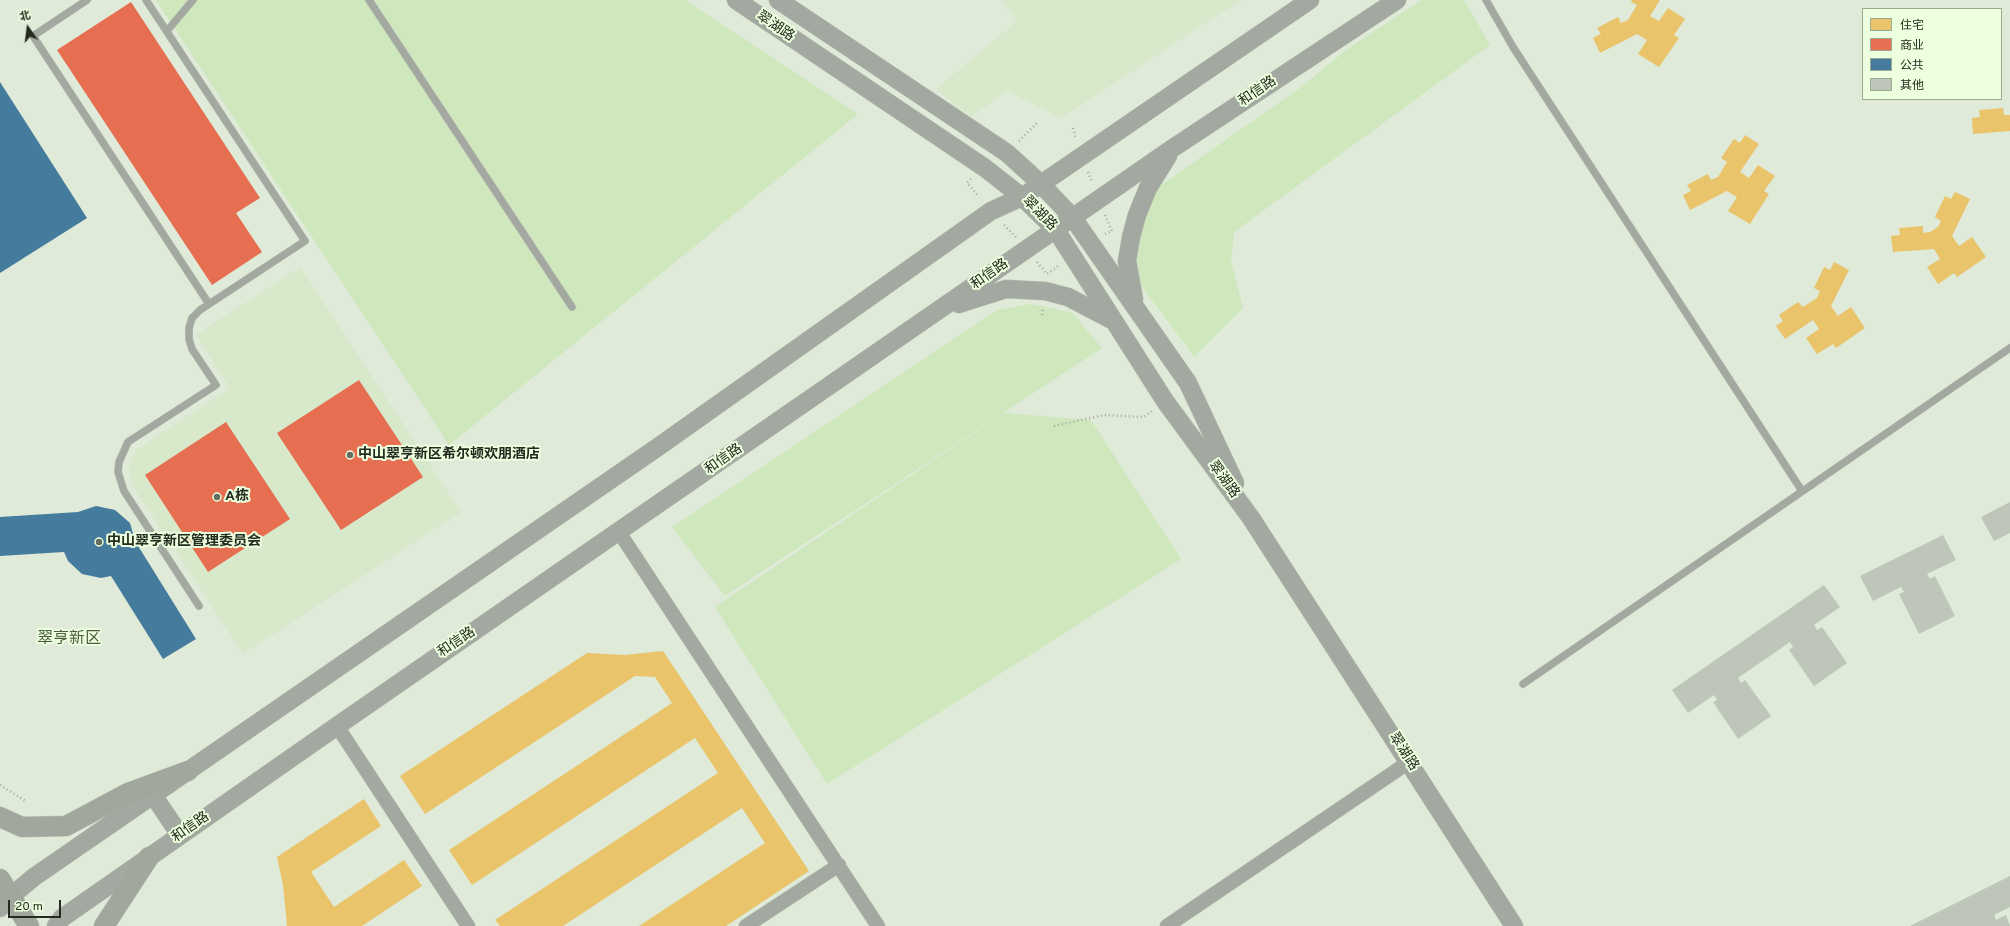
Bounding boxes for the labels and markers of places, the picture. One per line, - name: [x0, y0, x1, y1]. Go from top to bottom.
- place label: 中山翠亨新区希尔顿欢朋酒店: [358, 447, 540, 463]
- marker: 中山翠亨新区希尔顿欢朋酒店: [345, 450, 355, 460]
- place label: A栋: [225, 489, 249, 505]
- marker: A栋: [212, 492, 222, 502]
- place label: 中山翠亨新区管理委员会: [107, 534, 261, 550]
- marker: 中山翠亨新区管理委员会: [94, 537, 104, 547]

